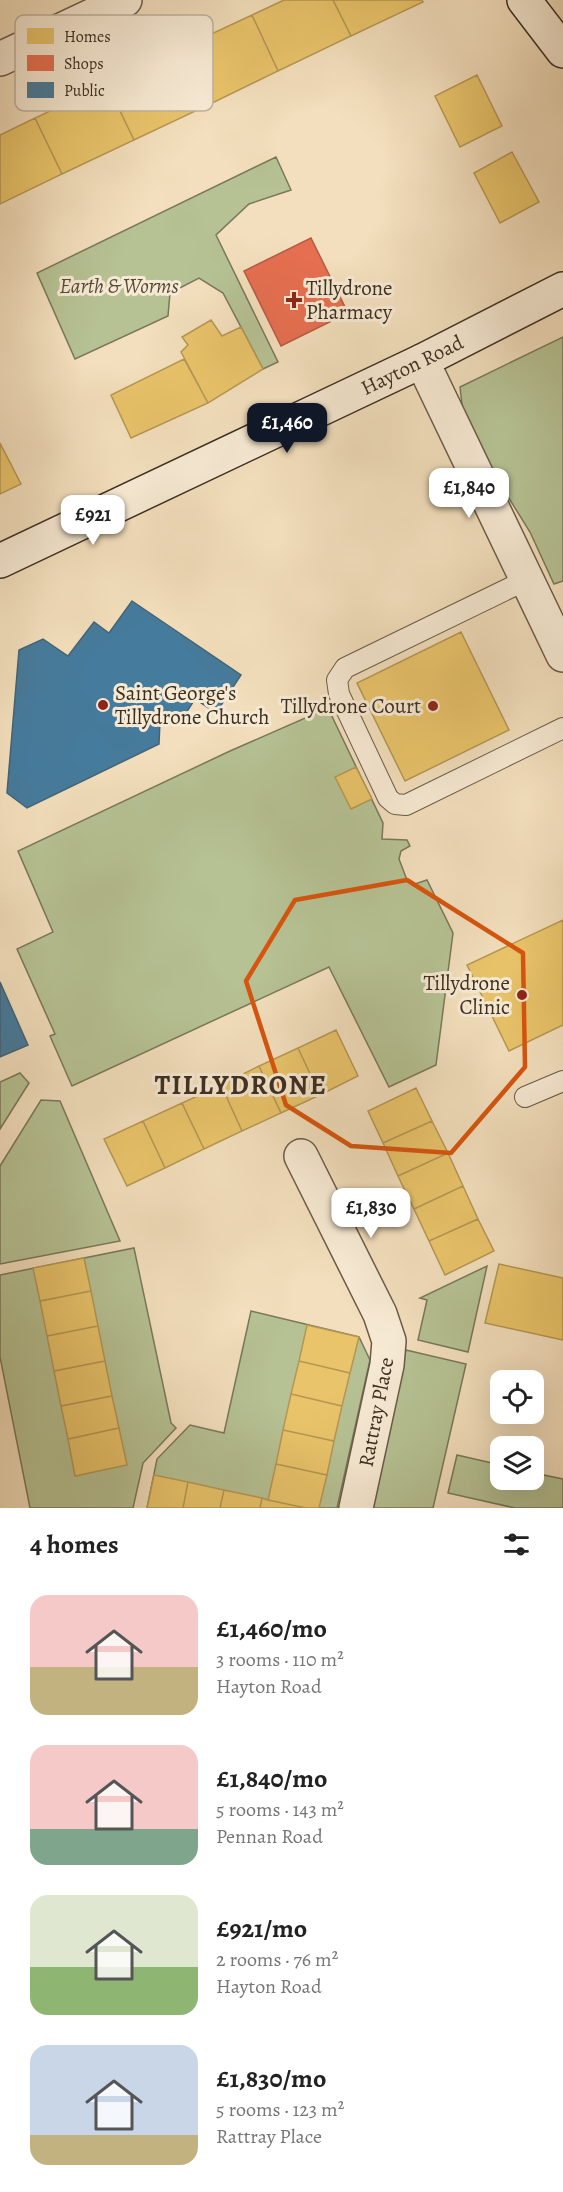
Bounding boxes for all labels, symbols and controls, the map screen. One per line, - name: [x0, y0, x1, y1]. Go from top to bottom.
- legend: [15, 15, 213, 111]
- text: Homes: [64, 26, 111, 48]
- text: Shops: [64, 53, 104, 75]
- text: Public: [64, 80, 105, 102]
- park label: Earth & Worms: [59, 272, 179, 300]
- place label: Tillydrone Pharmacy: [306, 274, 393, 326]
- marker: Tillydrone Pharmacy: [287, 293, 301, 307]
- street label: Hayton Road: [356, 328, 469, 402]
- pin: £1,460: [238, 403, 336, 454]
- text: £1,460: [261, 409, 313, 436]
- pin: £1,840: [420, 468, 518, 519]
- text: £1,840: [443, 474, 495, 501]
- pin: £921: [57, 495, 129, 546]
- text: £921: [75, 501, 111, 528]
- place label: Saint George's Tillydrone Church: [115, 679, 269, 731]
- place label: Tillydrone Court: [281, 692, 421, 720]
- marker: Saint George's Tillydrone Church: [96, 698, 110, 712]
- marker: Tillydrone Court: [426, 699, 440, 713]
- place label: Tillydrone Clinic: [423, 969, 510, 1021]
- marker: Tillydrone Clinic: [515, 988, 529, 1002]
- district label: TILLYDRONE: [155, 1067, 327, 1103]
- pin: £1,830: [322, 1188, 420, 1239]
- text: £1,830: [345, 1194, 397, 1221]
- street label: Rattray Place: [352, 1355, 400, 1469]
- map controls: [490, 1370, 544, 1490]
- button: locate: [490, 1370, 544, 1424]
- button: layers: [490, 1436, 544, 1490]
- text: 4 homes: [30, 1527, 119, 1562]
- icon: filters: [500, 1528, 533, 1561]
- text: £1,460/mo: [216, 1611, 327, 1646]
- icon: home: [78, 1619, 150, 1691]
- text: 3 rooms · 110 m²: [216, 1646, 344, 1673]
- text: Hayton Road: [216, 1673, 322, 1700]
- text: £1,840/mo: [216, 1761, 327, 1796]
- icon: home: [78, 1769, 150, 1841]
- text: 5 rooms · 143 m²: [216, 1796, 344, 1823]
- text: Pennan Road: [216, 1823, 323, 1850]
- text: £921/mo: [216, 1911, 307, 1946]
- icon: home: [78, 1919, 150, 1991]
- text: 2 rooms · 76 m²: [216, 1946, 338, 1973]
- text: Hayton Road: [216, 1973, 322, 2000]
- text: £1,830/mo: [216, 2061, 326, 2096]
- icon: home: [78, 2069, 150, 2141]
- text: 5 rooms · 123 m²: [216, 2096, 344, 2123]
- text: Rattray Place: [216, 2123, 322, 2150]

